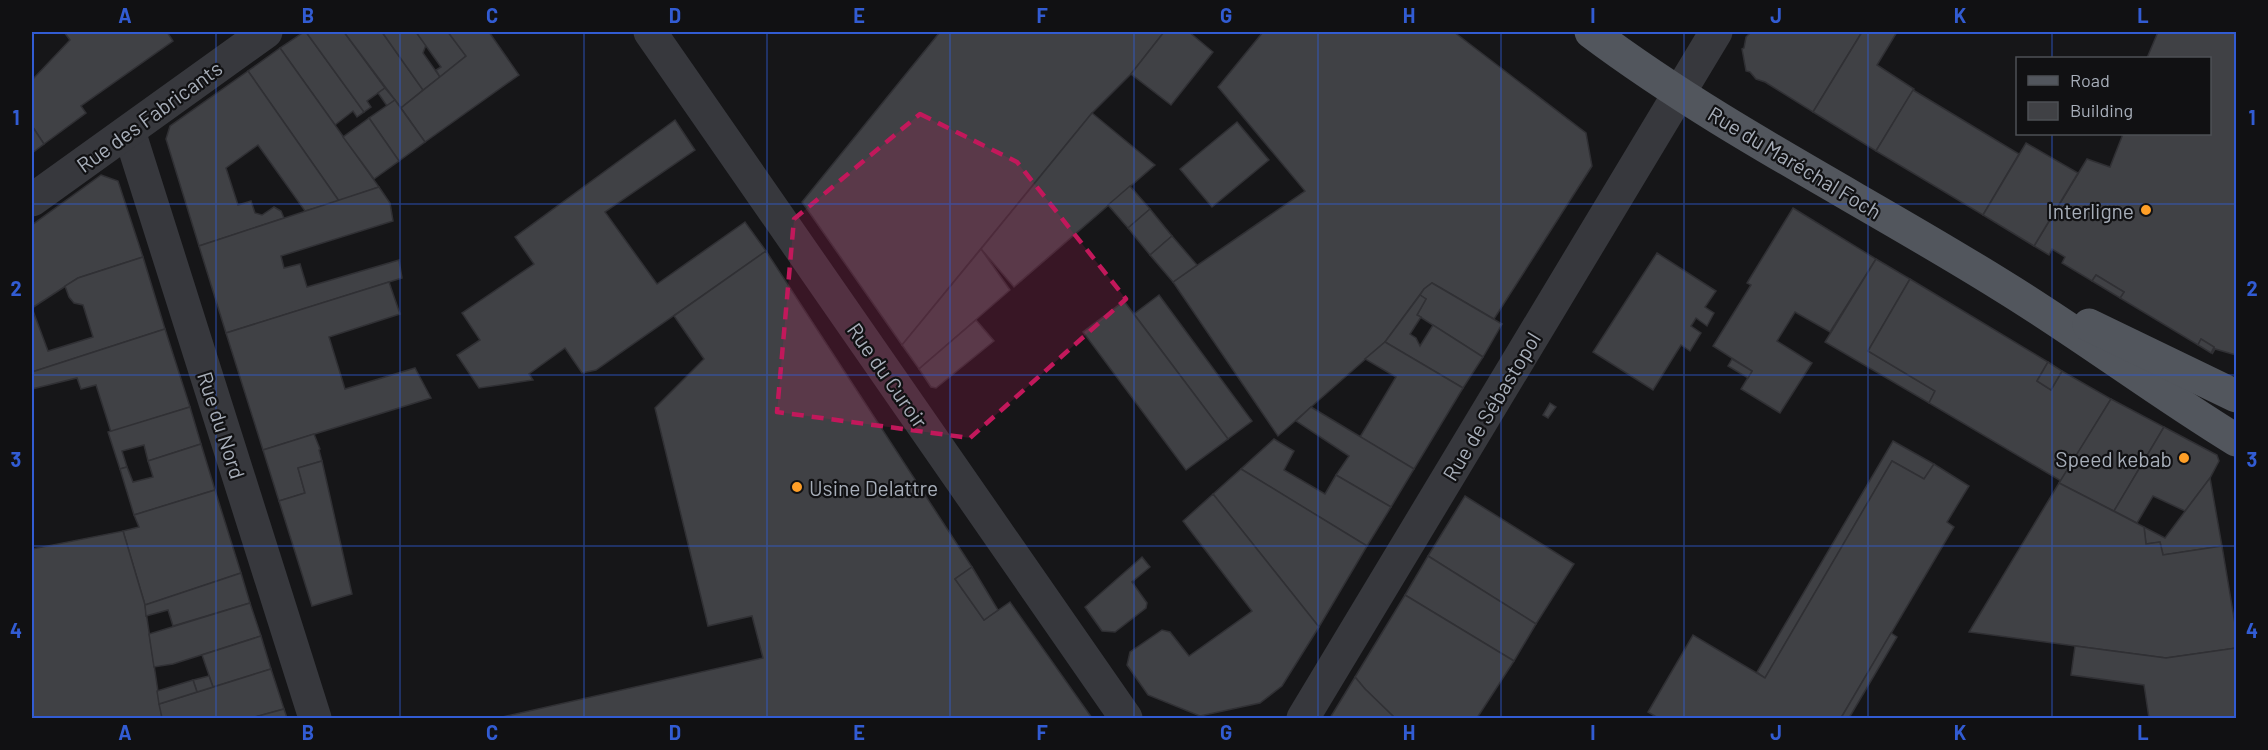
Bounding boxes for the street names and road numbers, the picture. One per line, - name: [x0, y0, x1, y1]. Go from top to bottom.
- street label: Rue des Fabricants: [71, 55, 227, 177]
- street label: Rue du Maréchal Foch: [1704, 100, 1886, 224]
- street label: Rue du Curoir: [843, 318, 934, 433]
- street label: Rue de Sébastopol: [1437, 327, 1545, 485]
- street label: Rue du Nord: [193, 368, 251, 482]

